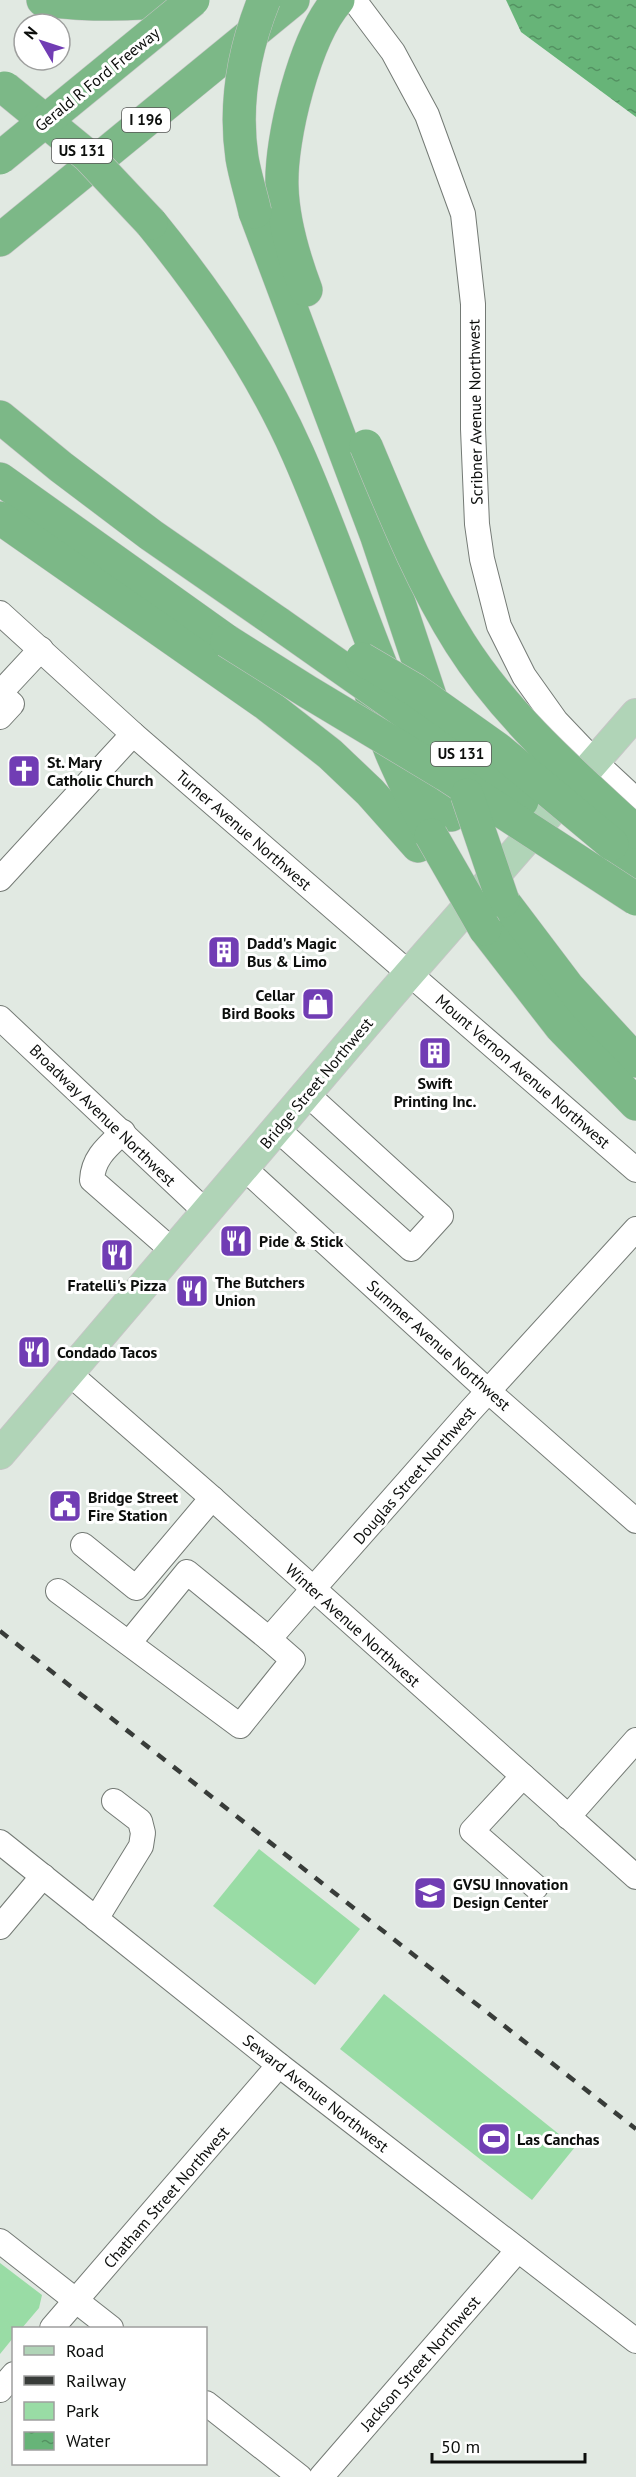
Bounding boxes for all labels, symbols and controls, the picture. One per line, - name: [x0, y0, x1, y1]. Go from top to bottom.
- north arrow: [12, 12, 72, 72]
- text: N: [19, 22, 41, 43]
- street label: Gerald R Ford Freeway: [31, 22, 164, 135]
- road number: I 196: [122, 108, 170, 132]
- road number: US 131: [52, 139, 112, 163]
- street label: Scribner Avenue Northwest: [463, 318, 487, 505]
- road number: US 131: [431, 742, 491, 766]
- place label: St. Mary Catholic Church: [47, 752, 154, 790]
- church icon: St. Mary Catholic Church: [6, 753, 42, 789]
- street label: Turner Avenue Northwest: [172, 766, 316, 895]
- place label: Dadd's Magic Bus & Limo: [247, 933, 337, 971]
- building icon: Dadd's Magic Bus & Limo: [206, 934, 242, 970]
- place label: Cellar Bird Books: [222, 985, 295, 1023]
- shop icon: Cellar Bird Books: [300, 986, 336, 1022]
- street label: Mount Vernon Avenue Northwest: [432, 990, 615, 1153]
- street label: Bridge Street Northwest: [255, 1013, 377, 1153]
- building icon: Swift Printing Inc.: [417, 1035, 453, 1071]
- street label: Broadway Avenue Northwest: [26, 1040, 181, 1191]
- place label: Swift Printing Inc.: [394, 1073, 476, 1111]
- restaurant icon: Pide & Stick: [218, 1223, 254, 1259]
- place label: Pide & Stick: [259, 1231, 344, 1251]
- restaurant icon: Fratelli's Pizza: [99, 1237, 135, 1273]
- place label: The Butchers Union: [215, 1272, 305, 1310]
- restaurant icon: The Butchers Union: [174, 1273, 210, 1309]
- place label: Fratelli's Pizza: [68, 1275, 166, 1295]
- street label: Summer Avenue Northwest: [363, 1275, 515, 1415]
- restaurant icon: Condado Tacos: [16, 1334, 52, 1370]
- place label: Condado Tacos: [57, 1342, 158, 1362]
- street label: Douglas Street Northwest: [349, 1401, 480, 1548]
- place label: Bridge Street Fire Station: [88, 1487, 179, 1525]
- public building icon: Bridge Street Fire Station: [47, 1488, 83, 1524]
- street label: Winter Avenue Northwest: [281, 1559, 425, 1691]
- place label: GVSU Innovation Design Center: [453, 1874, 568, 1912]
- school or university icon: GVSU Innovation Design Center: [412, 1875, 448, 1911]
- street label: Seward Avenue Northwest: [239, 2030, 393, 2156]
- street label: Chatham Street Northwest: [99, 2121, 234, 2272]
- sports icon: Las Canchas: [476, 2121, 512, 2157]
- place label: Las Canchas: [517, 2129, 600, 2149]
- street label: Jackson Street Northwest: [355, 2291, 484, 2435]
- legend: [12, 2327, 207, 2465]
- text: Road: [66, 2339, 104, 2362]
- text: Railway: [66, 2369, 127, 2392]
- text: Park: [66, 2399, 99, 2422]
- scale bar: [432, 2426, 585, 2464]
- text: Water: [66, 2429, 110, 2452]
- text: 50 m: [441, 2435, 480, 2458]

